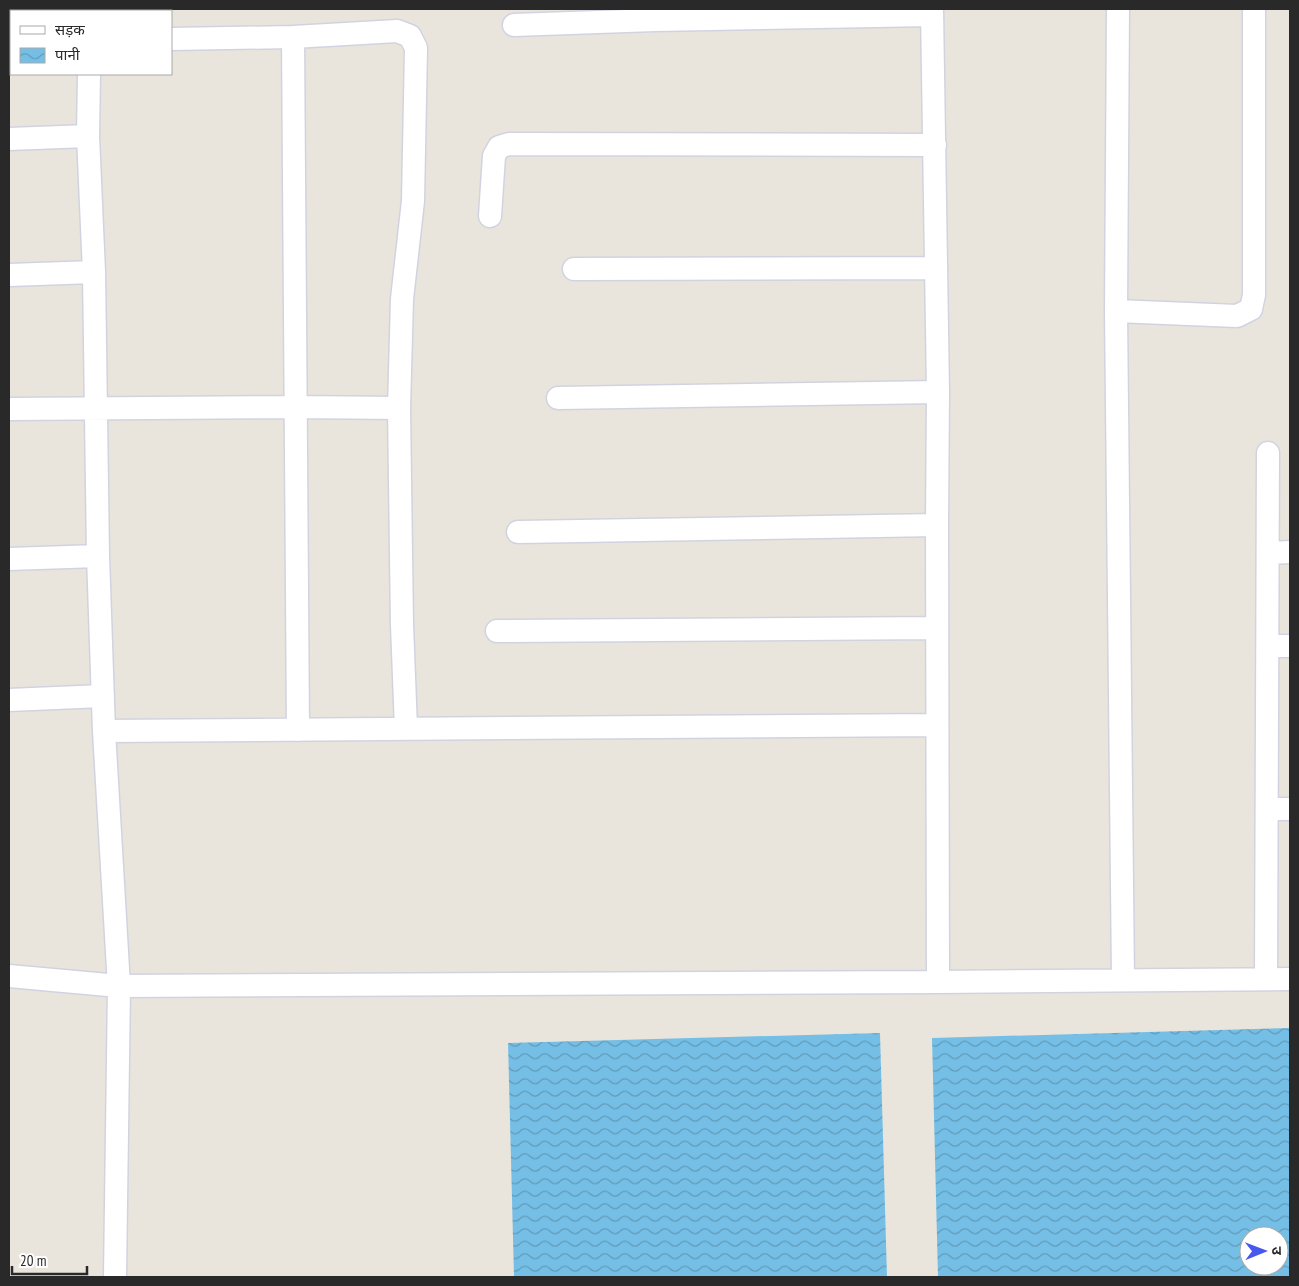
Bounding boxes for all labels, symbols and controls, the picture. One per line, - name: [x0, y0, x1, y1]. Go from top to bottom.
- legend: [10, 10, 172, 75]
- text: सड़क: [55, 20, 85, 39]
- text: पानी: [55, 45, 81, 64]
- north arrow: [1239, 1226, 1289, 1276]
- scale bar: [12, 1244, 88, 1276]
- text: उ: [1268, 1247, 1286, 1256]
- text: 20 m: [20, 1251, 46, 1270]

